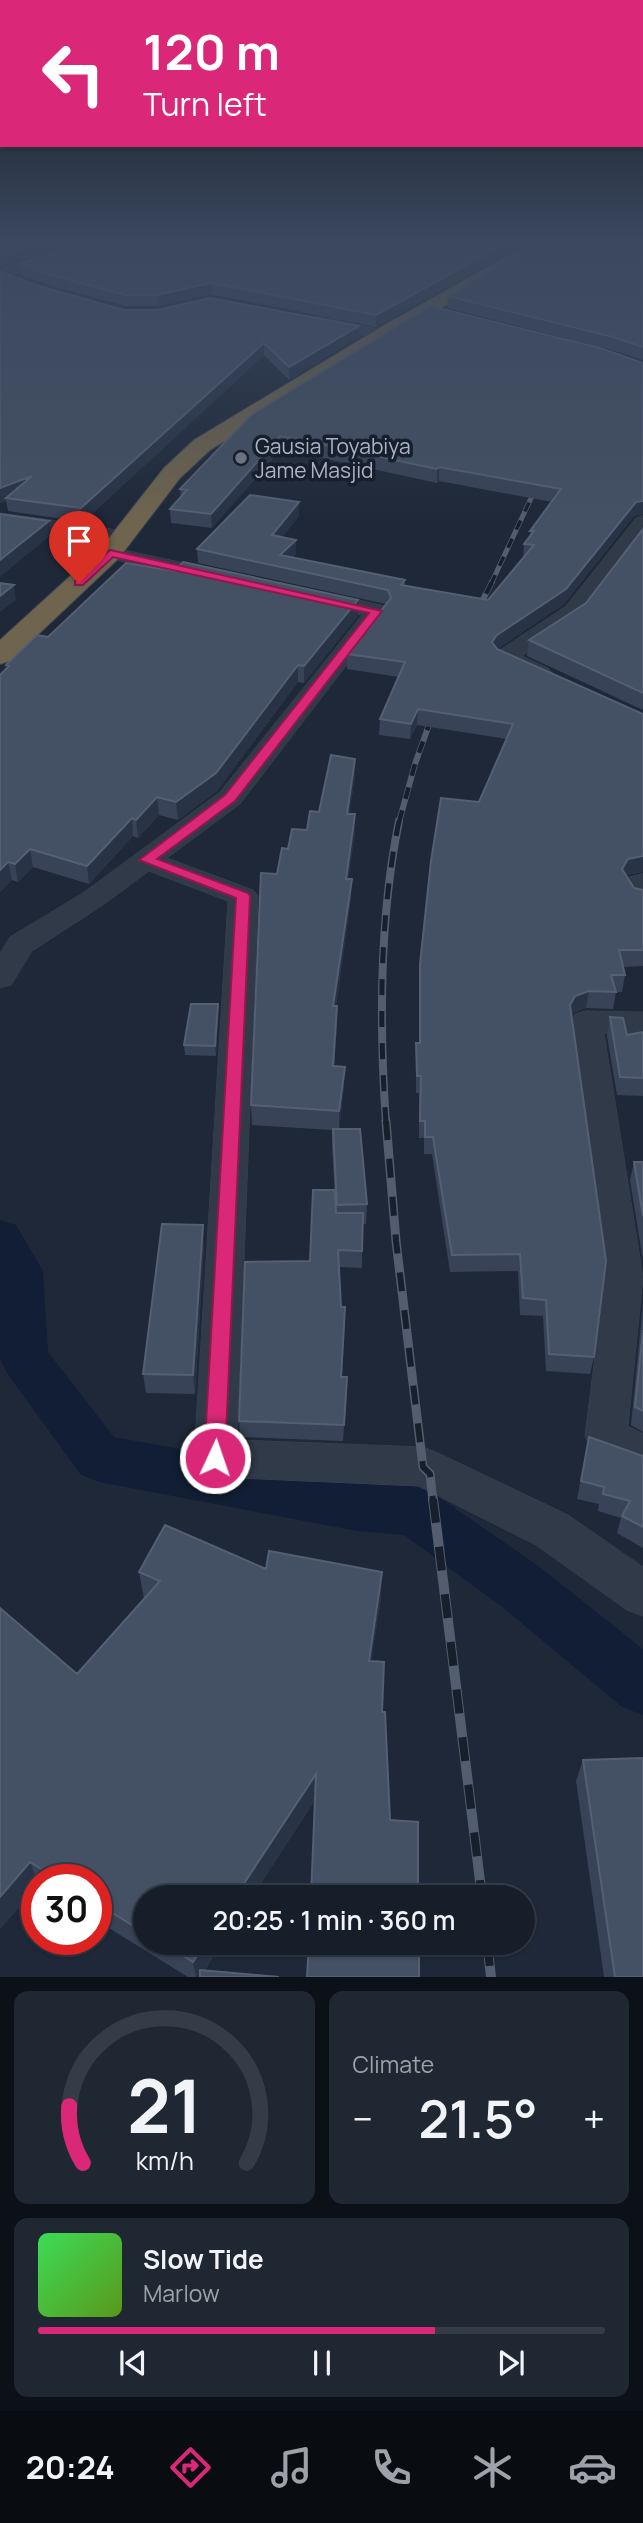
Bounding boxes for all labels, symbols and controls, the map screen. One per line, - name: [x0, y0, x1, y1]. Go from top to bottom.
- text: 120 m: [143, 18, 280, 85]
- icon: left: [28, 28, 119, 119]
- text: Turn left: [143, 82, 267, 126]
- place label: Gausia Toyabiya Jame Masjid: [255, 432, 411, 484]
- marker: Gausia Toyabiya Jame Masjid: [233, 450, 249, 466]
- pin: [49, 511, 109, 583]
- icon: arrive: [60, 522, 98, 560]
- position arrow: [178, 1421, 252, 1495]
- speed limit sign: 30: [21, 1864, 112, 1955]
- text: 20:25 · 1 min · 360 m: [213, 1902, 455, 1938]
- text: Climate: [353, 2048, 434, 2080]
- text: 21: [127, 2056, 202, 2156]
- text: 21.5°: [419, 2083, 538, 2154]
- text: −: [353, 2092, 373, 2144]
- text: +: [583, 2092, 605, 2144]
- text: km/h: [135, 2143, 193, 2178]
- text: Slow Tide: [143, 2241, 264, 2277]
- text: Marlow: [143, 2277, 220, 2309]
- icon: previous: [114, 2344, 152, 2382]
- icon: pause: [303, 2344, 341, 2382]
- icon: next: [492, 2344, 530, 2382]
- icon: directions: [166, 2443, 215, 2492]
- icon: music: [267, 2443, 316, 2492]
- icon: phone: [367, 2443, 416, 2492]
- icon: climate: [468, 2443, 517, 2492]
- icon: car: [568, 2443, 617, 2492]
- text: 20:24: [26, 2445, 115, 2489]

